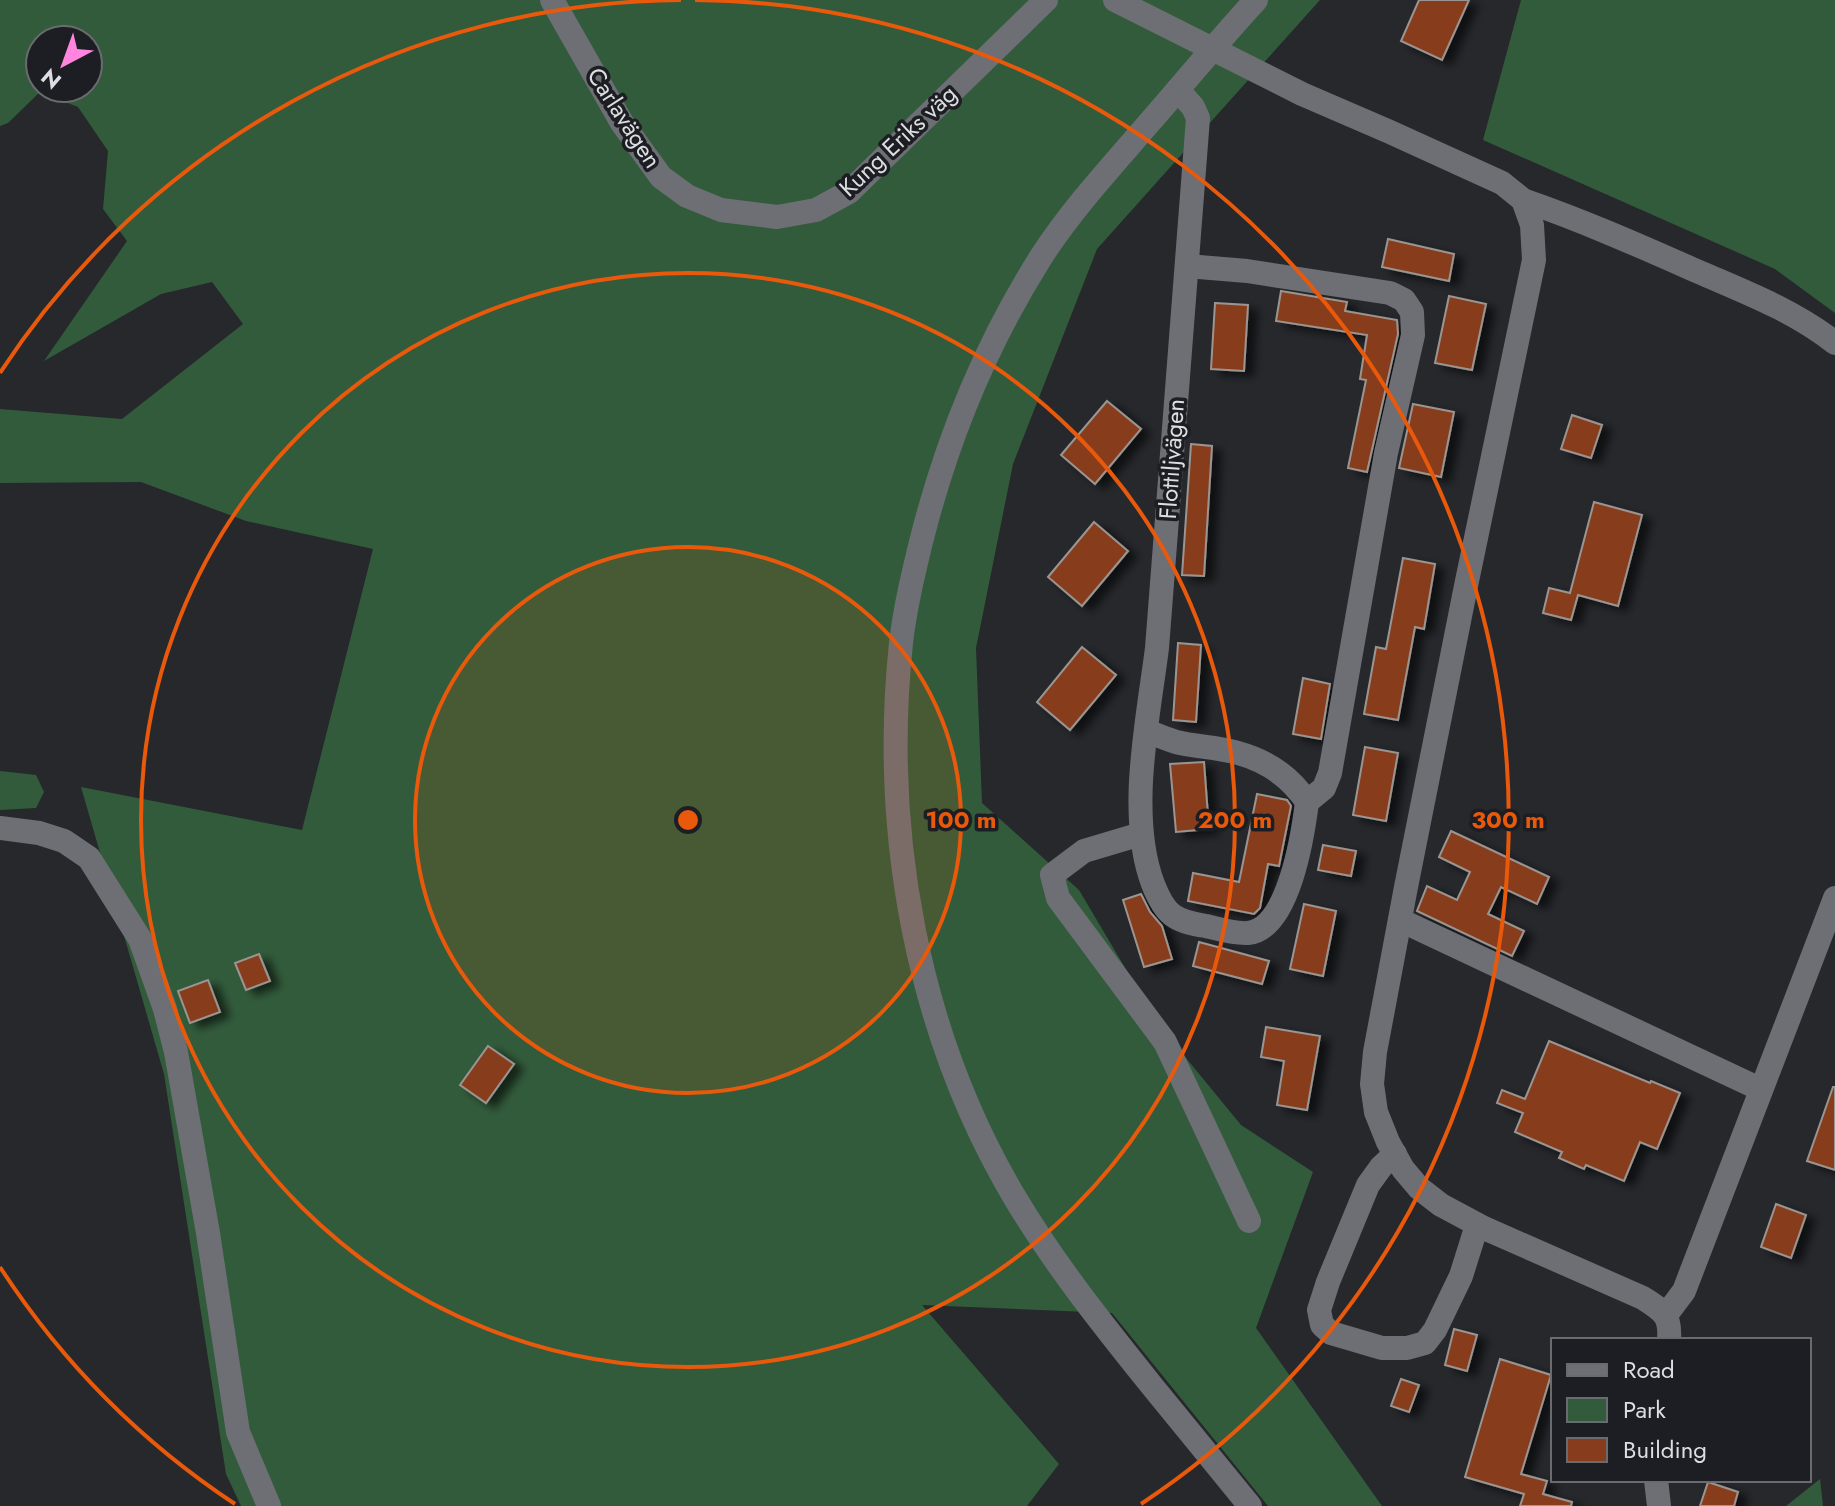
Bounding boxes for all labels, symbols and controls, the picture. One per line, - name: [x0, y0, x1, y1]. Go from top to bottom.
- north arrow: [24, 24, 104, 104]
- street label: Carlavägen: [579, 60, 670, 175]
- text: N: [34, 61, 68, 97]
- street label: Kung Eriks väg: [831, 77, 964, 205]
- street label: Flottiljvägen: [1150, 398, 1193, 520]
- text: 100 m: [926, 802, 996, 837]
- text: 200 m: [1198, 802, 1272, 837]
- text: 300 m: [1471, 802, 1545, 837]
- centre of rings: [674, 806, 702, 834]
- legend: [1551, 1338, 1811, 1482]
- text: Road: [1623, 1352, 1675, 1387]
- text: Park: [1623, 1392, 1666, 1427]
- text: Building: [1623, 1432, 1707, 1467]

